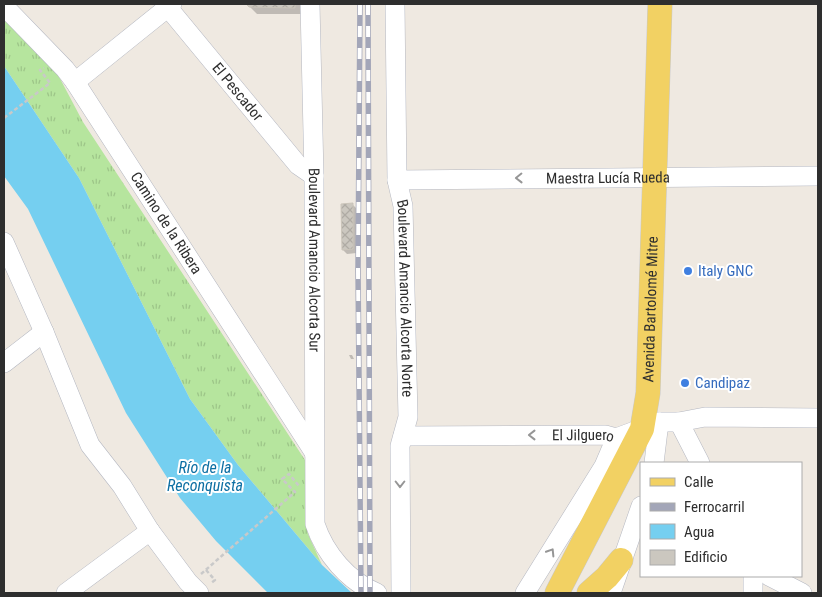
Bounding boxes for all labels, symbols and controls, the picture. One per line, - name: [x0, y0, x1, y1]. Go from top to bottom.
- street label: El Pescador: [208, 59, 267, 125]
- street label: Boulevard Amancio Alcorta Sur: [305, 168, 324, 353]
- street label: Maestra Lucía Rueda: [546, 168, 670, 188]
- street label: Camino de la Ribera: [127, 169, 206, 278]
- one-way arrow: [515, 173, 522, 183]
- street label: Boulevard Amancio Alcorta Norte: [393, 198, 417, 397]
- street label: Avenida Bartolomé Mitre: [639, 236, 662, 383]
- place label: Italy GNC: [698, 262, 753, 280]
- marker: Italy GNC: [682, 265, 694, 277]
- place label: Candipaz: [695, 374, 750, 392]
- marker: Candipaz: [679, 377, 691, 389]
- street label: El Jilguero: [552, 426, 616, 446]
- one-way arrow: [528, 430, 536, 440]
- water label: Río de la Reconquista: [167, 458, 243, 495]
- legend: [640, 462, 802, 577]
- text: Calle: [684, 473, 714, 491]
- one-way arrow: [395, 480, 405, 488]
- text: Ferrocarril: [684, 498, 745, 516]
- text: Agua: [684, 523, 714, 541]
- one-way arrow: [545, 548, 554, 557]
- text: Edificio: [684, 548, 727, 566]

